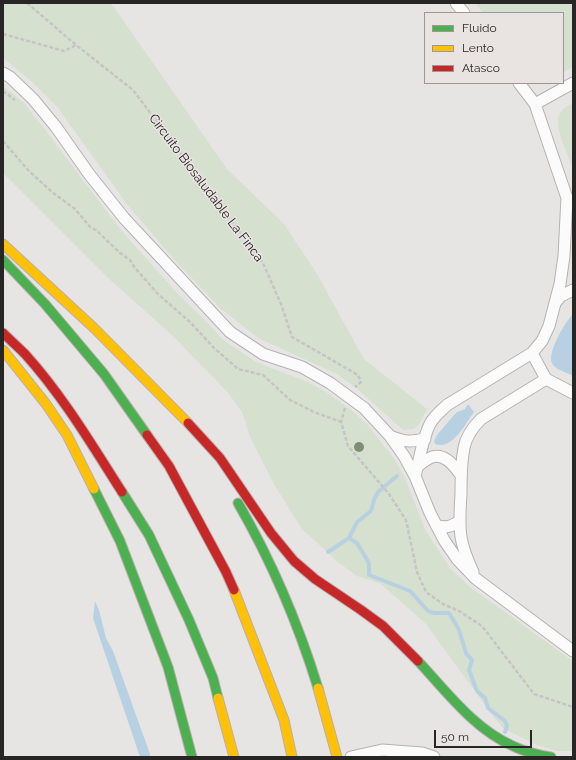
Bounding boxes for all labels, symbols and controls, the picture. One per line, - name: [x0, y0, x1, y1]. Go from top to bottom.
- legend: [424, 12, 564, 84]
- text: Fluido: [462, 21, 497, 35]
- text: Lento: [462, 41, 494, 55]
- text: Atasco: [462, 61, 500, 75]
- street label: Circuito Biosaludable La Finca: [145, 111, 267, 265]
- scale bar: [436, 722, 534, 748]
- text: 50 m: [441, 730, 469, 744]

